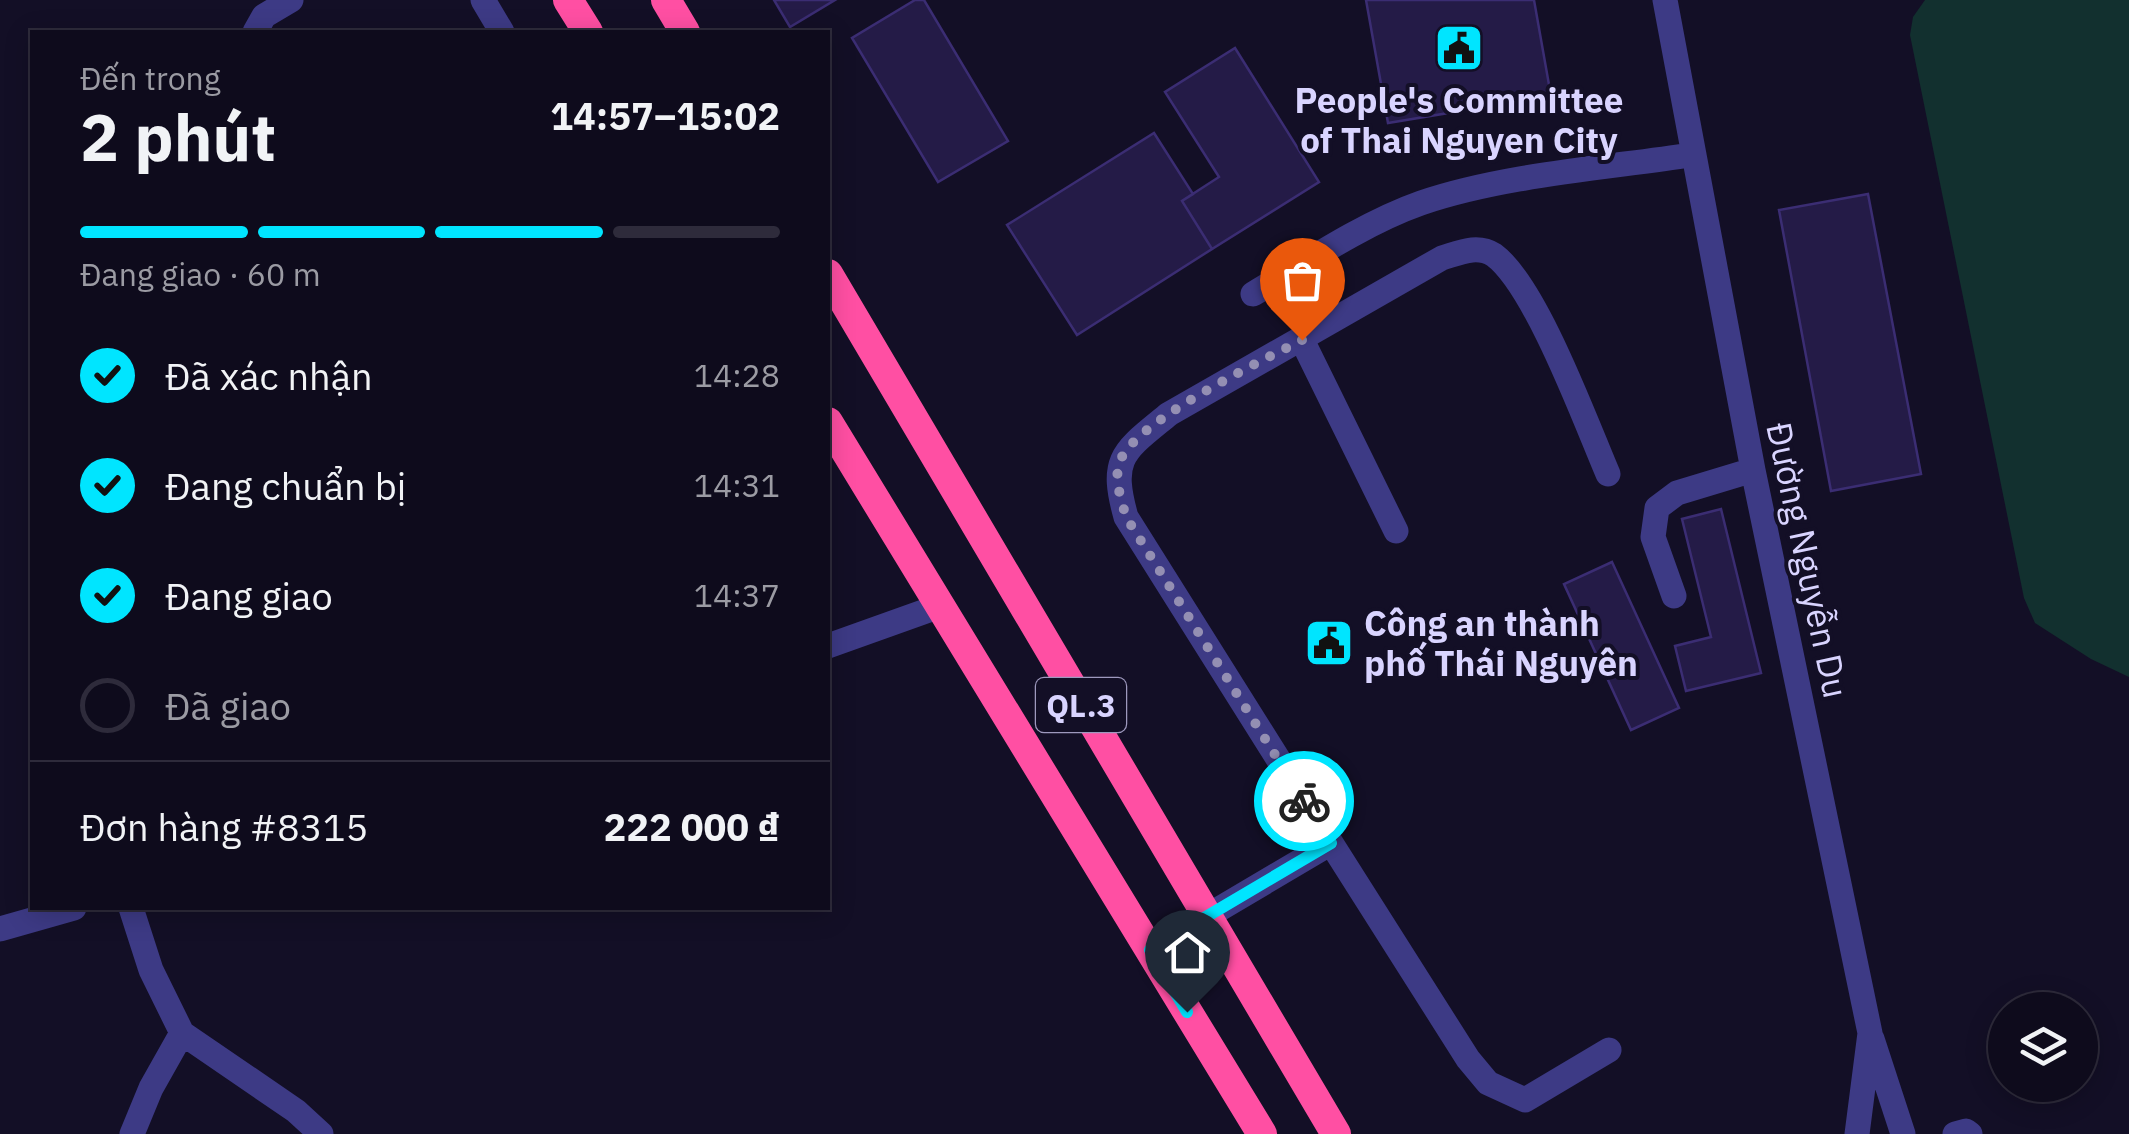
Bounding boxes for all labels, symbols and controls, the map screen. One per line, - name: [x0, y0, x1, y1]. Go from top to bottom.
- public building icon: People's Committee of Thai Nguyen City: [1433, 22, 1485, 74]
- text: Đến trong: [80, 57, 221, 99]
- place label: People's Committee of Thai Nguyen City: [1295, 77, 1623, 163]
- text: 14:57–15:02: [550, 91, 780, 140]
- text: 2 phút: [80, 94, 276, 179]
- pin: [1260, 238, 1345, 341]
- text: Đang giao · 60 m: [80, 253, 321, 295]
- icon: bag: [1275, 253, 1330, 308]
- icon: check: [80, 348, 135, 403]
- text: Đã xác nhận: [165, 351, 373, 400]
- text: 14:28: [694, 354, 780, 396]
- street label: Đường Nguyễn Du: [1756, 418, 1860, 702]
- icon: check: [80, 458, 135, 513]
- text: Đang chuẩn bị: [165, 461, 406, 510]
- text: 14:31: [694, 464, 780, 506]
- icon: check: [80, 568, 135, 623]
- text: Đang giao: [165, 571, 333, 620]
- text: 14:37: [694, 574, 780, 616]
- place label: Công an thành phố Thái Nguyên: [1364, 600, 1638, 686]
- public building icon: Công an thành phố Thái Nguyên: [1303, 617, 1355, 669]
- road number: QL.3: [1036, 678, 1126, 732]
- text: Đã giao: [165, 681, 291, 730]
- courier: [1254, 751, 1354, 851]
- icon: bike: [1277, 774, 1332, 829]
- text: Đơn hàng #8315: [80, 802, 368, 851]
- text: 222 000 ₫: [603, 802, 780, 851]
- pin: [1145, 910, 1230, 1013]
- icon: home: [1160, 925, 1215, 980]
- map controls: [1988, 992, 2098, 1102]
- button: layers: [1988, 992, 2098, 1102]

